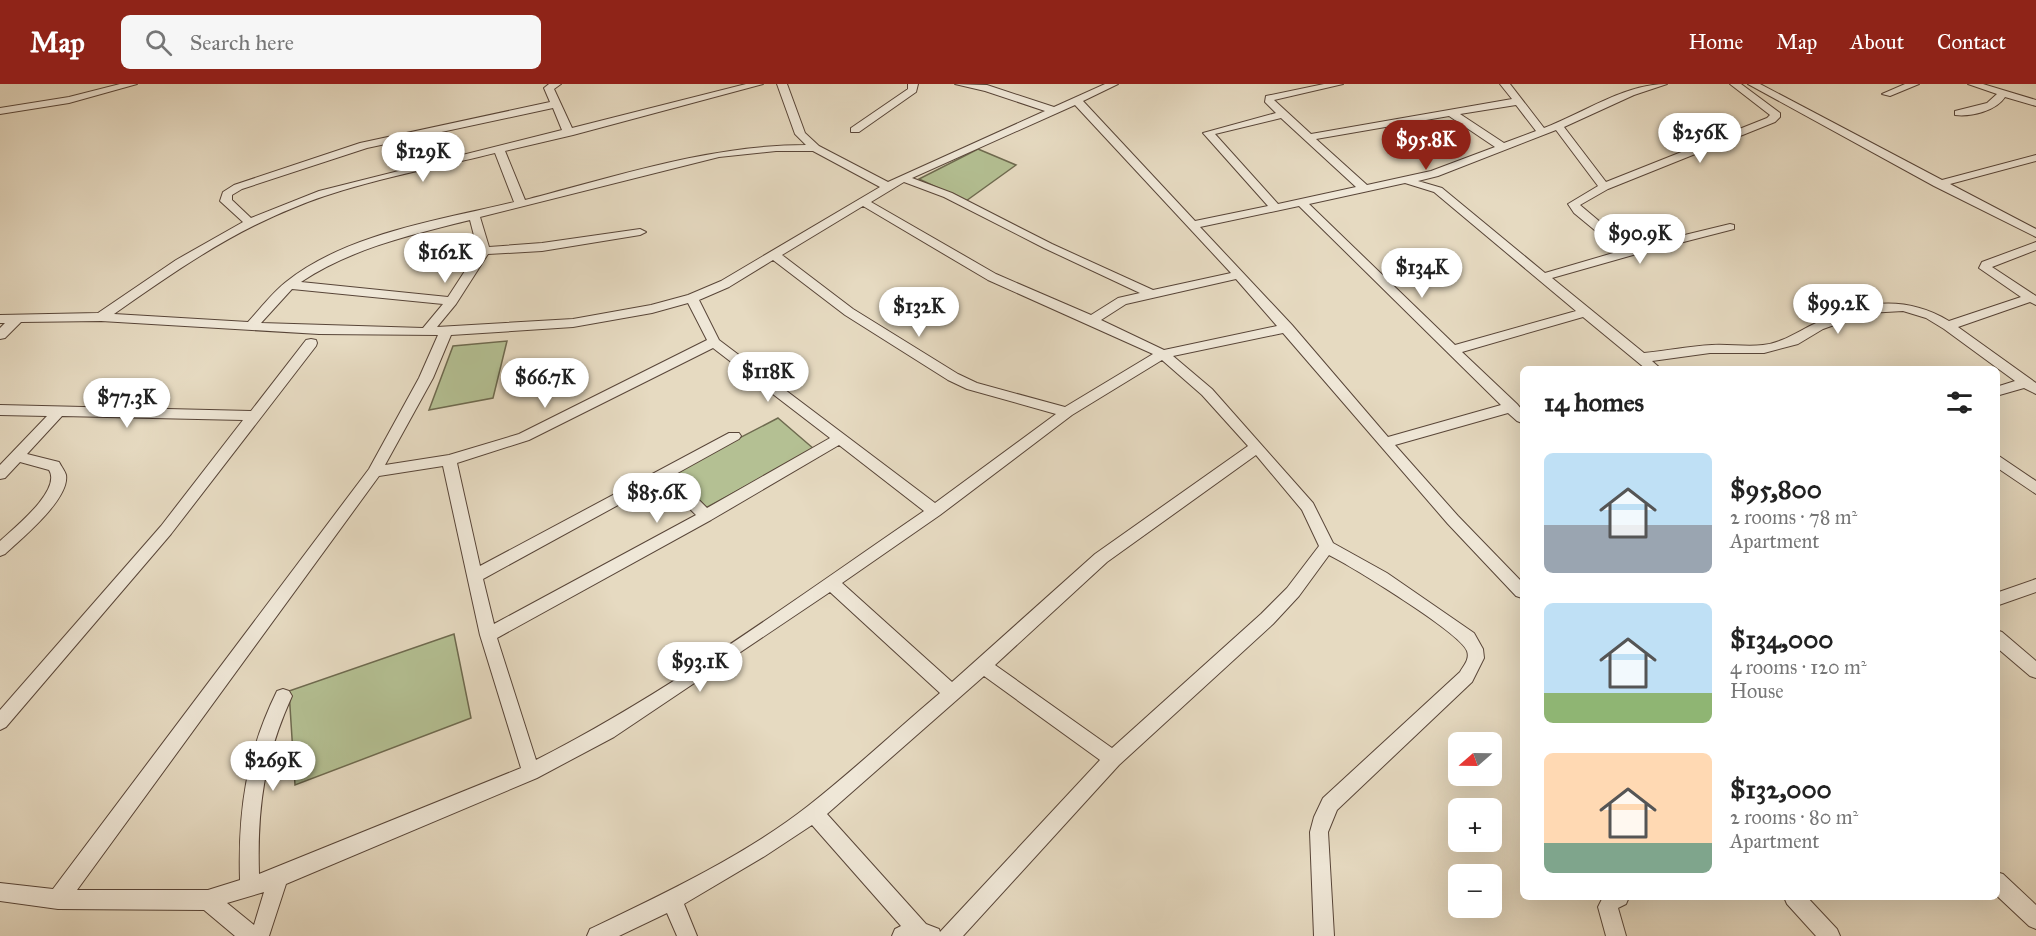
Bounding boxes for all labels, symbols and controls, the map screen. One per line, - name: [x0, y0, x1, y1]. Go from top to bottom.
- search box: [121, 15, 541, 69]
- text: Map: [30, 25, 85, 60]
- icon: search: [142, 26, 175, 59]
- text: Search here: [190, 29, 294, 56]
- text: Home: [1688, 29, 1743, 55]
- text: Map: [1776, 29, 1817, 55]
- text: About: [1850, 29, 1904, 55]
- text: Contact: [1937, 29, 2006, 55]
- pin: $256K: [1658, 113, 1742, 164]
- pin: $95.8K: [1377, 120, 1475, 171]
- text: $256K: [1672, 120, 1728, 144]
- text: $95.8K: [1396, 127, 1456, 151]
- pin: $129K: [381, 132, 465, 183]
- text: $129K: [396, 139, 450, 163]
- pin: $90.9K: [1591, 214, 1689, 265]
- text: $90.9K: [1608, 221, 1672, 245]
- pin: $162K: [403, 233, 487, 284]
- text: $162K: [418, 240, 472, 264]
- pin: $134K: [1380, 248, 1464, 299]
- text: $134K: [1395, 255, 1449, 279]
- pin: $99.2K: [1789, 284, 1887, 335]
- pin: $132K: [877, 287, 961, 338]
- text: $99.2K: [1807, 291, 1869, 315]
- text: $132K: [893, 294, 945, 318]
- pin: $118K: [726, 352, 810, 403]
- pin: $66.7K: [496, 358, 594, 409]
- text: $118K: [742, 359, 794, 383]
- text: $66.7K: [515, 365, 575, 389]
- pin: $77.3K: [78, 378, 176, 429]
- text: $77.3K: [97, 385, 157, 409]
- text: 14 homes: [1544, 386, 1644, 418]
- icon: filters: [1943, 386, 1976, 419]
- pin: $85.6K: [608, 473, 706, 524]
- text: $95,800: [1730, 473, 1822, 505]
- icon: home: [1592, 477, 1664, 549]
- text: $85.6K: [627, 480, 687, 504]
- text: 2 rooms · 78 m²: [1730, 505, 1857, 529]
- text: Apartment: [1730, 529, 1819, 553]
- text: $134,000: [1730, 623, 1833, 655]
- icon: home: [1592, 627, 1664, 699]
- pin: $93.1K: [651, 642, 749, 693]
- text: $93.1K: [672, 649, 729, 673]
- text: 4 rooms · 120 m²: [1730, 655, 1867, 679]
- text: House: [1730, 679, 1784, 703]
- north arrow: [1448, 732, 1502, 786]
- map controls: [1448, 732, 1502, 918]
- pin: $269K: [231, 741, 315, 792]
- text: $269K: [244, 748, 302, 772]
- text: $132,000: [1730, 773, 1832, 805]
- icon: home: [1592, 777, 1664, 849]
- button: +: [1448, 798, 1502, 852]
- text: 2 rooms · 80 m²: [1730, 805, 1858, 829]
- text: Apartment: [1730, 829, 1819, 853]
- button: −: [1448, 864, 1502, 918]

